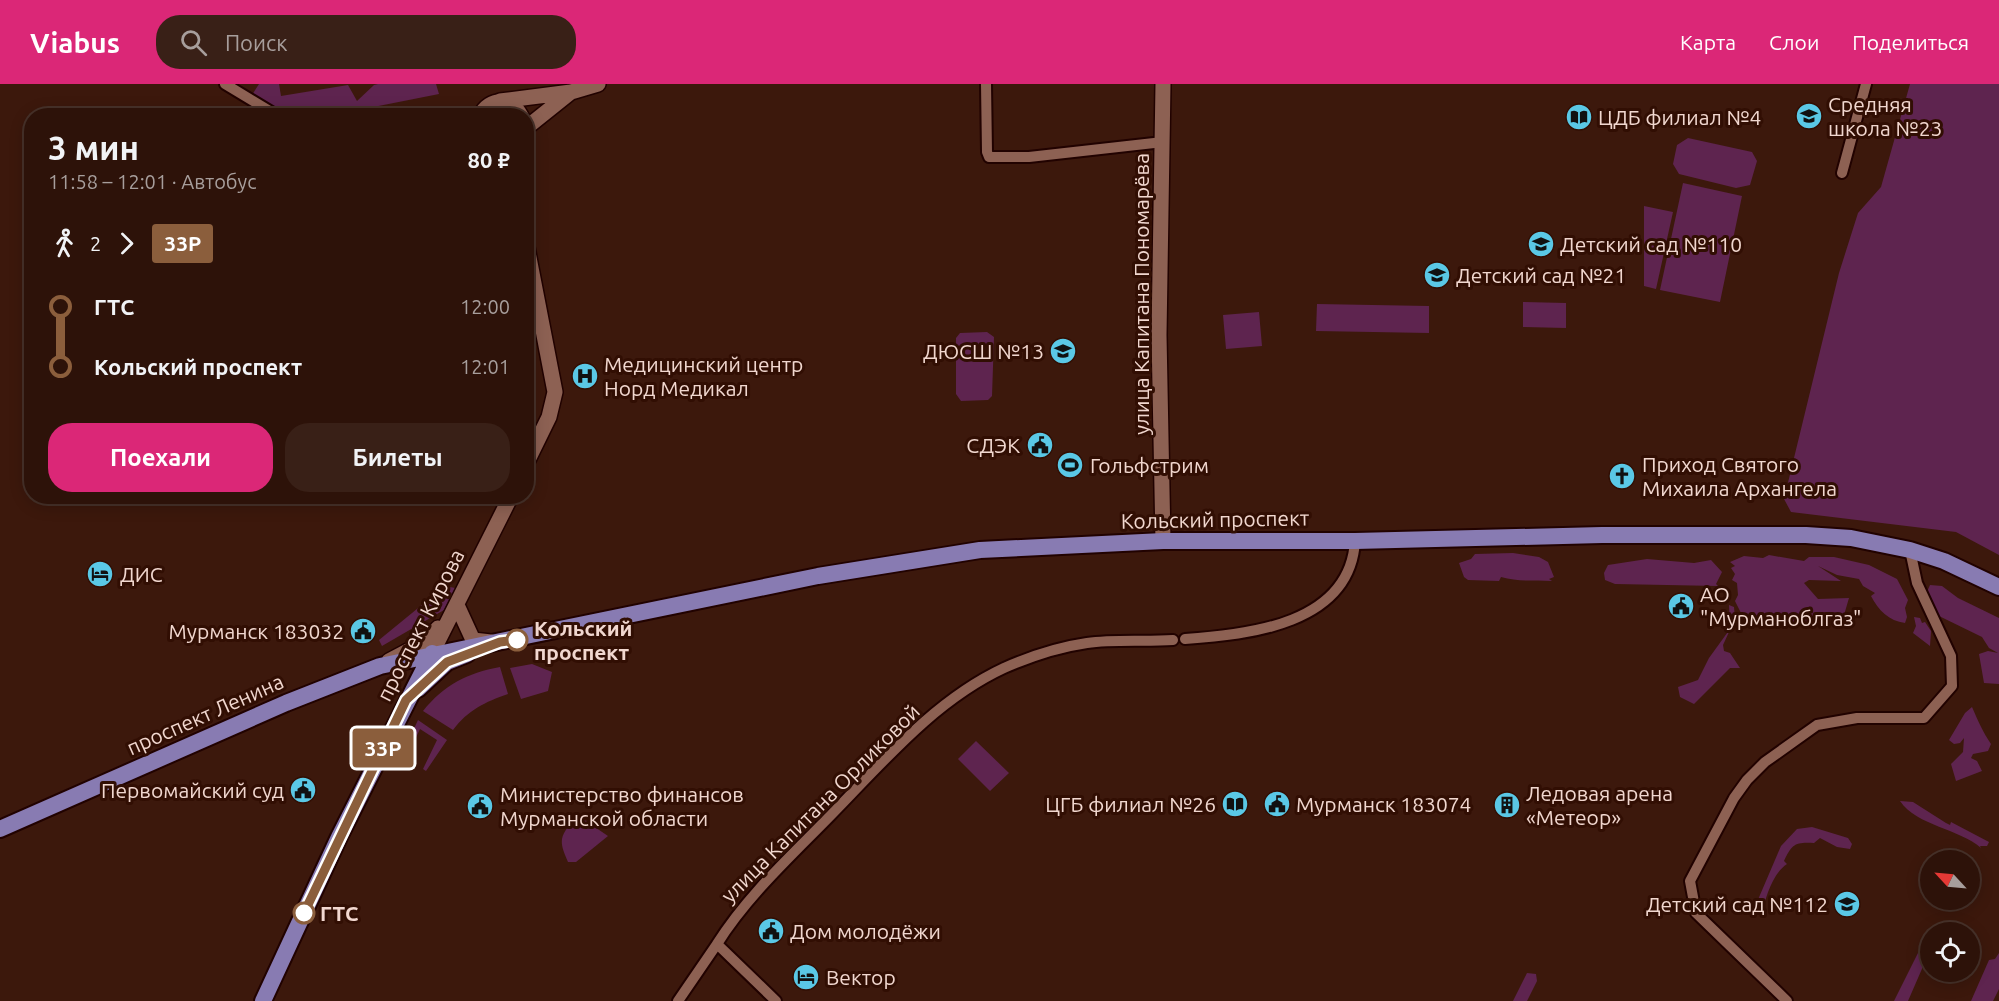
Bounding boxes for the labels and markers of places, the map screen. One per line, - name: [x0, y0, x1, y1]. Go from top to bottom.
- place label: Средняя школа №23: [1828, 92, 1942, 140]
- school or university icon: Средняя школа №23: [1794, 101, 1824, 131]
- library icon: ЦДБ филиал №4: [1564, 102, 1594, 132]
- place label: ЦДБ филиал №4: [1598, 105, 1761, 129]
- school or university icon: Детский сад №110: [1526, 229, 1556, 259]
- place label: Детский сад №110: [1560, 232, 1742, 256]
- school or university icon: Детский сад №21: [1422, 260, 1452, 290]
- place label: Детский сад №21: [1456, 263, 1626, 287]
- school or university icon: ДЮСШ №13: [1048, 336, 1078, 366]
- place label: ДЮСШ №13: [923, 339, 1044, 363]
- place label: Медицинский центр Норд Медикал: [604, 352, 803, 400]
- hospital icon: Медицинский центр Норд Медикал: [570, 361, 600, 391]
- public building icon: СДЭК: [1025, 430, 1055, 460]
- place label: СДЭК: [966, 433, 1020, 457]
- sports icon: Гольфстрим: [1055, 450, 1085, 480]
- place label: Приход Святого Михаила Архангела: [1642, 452, 1837, 500]
- place label: Гольфстрим: [1090, 453, 1209, 477]
- church icon: Приход Святого Михаила Архангела: [1607, 461, 1637, 491]
- hotel icon: ДИС: [85, 559, 115, 589]
- place label: ДИС: [120, 562, 163, 586]
- place label: AO "Мурманоблгаз": [1700, 582, 1861, 630]
- public building icon: AO "Мурманоблгаз": [1666, 591, 1696, 621]
- public building icon: Мурманск 183032: [348, 616, 378, 646]
- place label: Кольский проспект: [534, 616, 632, 664]
- place label: Мурманск 183032: [169, 619, 344, 643]
- marker: Кольский проспект: [506, 629, 528, 651]
- public building icon: Первомайский суд: [288, 775, 318, 805]
- place label: Первомайский суд: [101, 778, 284, 802]
- place label: Ледовая арена «Метеор»: [1526, 781, 1673, 829]
- place label: Министерство финансов Мурманской области: [500, 782, 744, 830]
- library icon: ЦГБ филиал №26: [1220, 789, 1250, 819]
- public building icon: Мурманск 183074: [1262, 789, 1292, 819]
- building icon: Ледовая арена «Метеор»: [1492, 790, 1522, 820]
- public building icon: Министерство финансов Мурманской области: [465, 791, 495, 821]
- place label: ЦГБ филиал №26: [1045, 792, 1216, 816]
- place label: Мурманск 183074: [1296, 792, 1471, 816]
- school or university icon: Детский сад №112: [1832, 889, 1862, 919]
- place label: Детский сад №112: [1646, 892, 1828, 916]
- place label: ГТС: [320, 901, 358, 925]
- marker: ГТС: [293, 902, 315, 924]
- public building icon: Дом молодёжи: [756, 916, 786, 946]
- place label: Дом молодёжи: [790, 919, 941, 943]
- hotel icon: Вектор: [791, 962, 821, 992]
- place label: Вектор: [826, 965, 896, 989]

